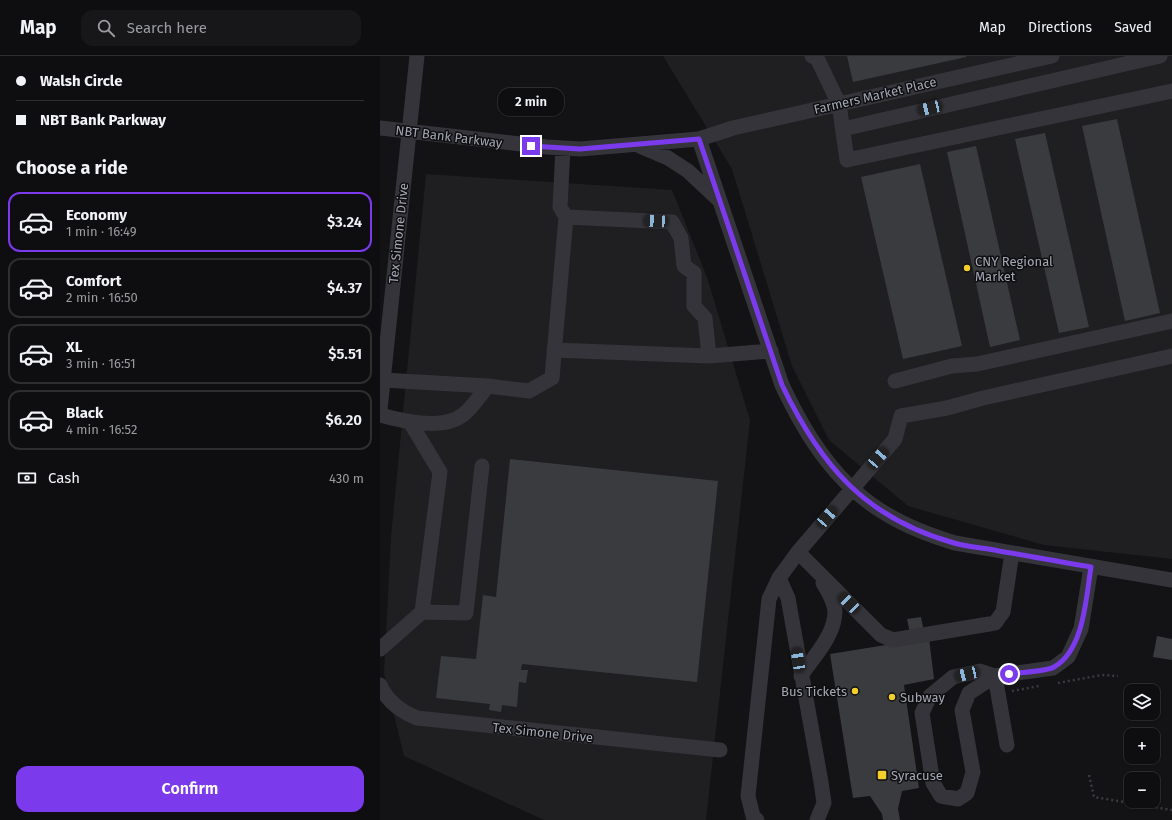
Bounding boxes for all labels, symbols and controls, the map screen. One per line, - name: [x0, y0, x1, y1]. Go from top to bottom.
- search box: [81, 10, 361, 46]
- text: Map: [20, 16, 57, 39]
- icon: search: [95, 17, 117, 39]
- text: Search here: [127, 19, 207, 37]
- text: Map: [979, 19, 1006, 36]
- text: Directions: [1028, 19, 1092, 36]
- text: Saved: [1114, 19, 1152, 36]
- text: Walsh Circle: [40, 72, 123, 90]
- street label: Farmers Market Place: [812, 74, 938, 117]
- callout: 2 min: [498, 88, 564, 116]
- text: 2 min: [515, 94, 547, 109]
- car: [917, 99, 943, 117]
- text: NBT Bank Parkway: [40, 111, 166, 129]
- street label: NBT Bank Parkway: [395, 123, 504, 151]
- route end: [522, 137, 540, 155]
- text: Choose a ride: [16, 157, 128, 179]
- street label: Tex Simone Drive: [386, 182, 411, 284]
- icon: car: [18, 204, 54, 240]
- text: Economy: [66, 206, 127, 224]
- text: $3.24: [327, 213, 362, 231]
- car: [644, 214, 668, 228]
- text: 1 min · 16:49: [66, 224, 137, 239]
- place label: CNY Regional Market: [975, 254, 1053, 284]
- marker: CNY Regional Market: [962, 263, 972, 273]
- icon: car: [18, 270, 54, 306]
- text: Comfort: [66, 272, 122, 290]
- text: $4.37: [327, 279, 362, 297]
- text: 2 min · 16:50: [66, 290, 138, 305]
- icon: car: [18, 336, 54, 372]
- text: XL: [66, 338, 82, 356]
- text: $5.51: [328, 345, 362, 363]
- text: 3 min · 16:51: [66, 356, 136, 371]
- icon: car: [18, 402, 54, 438]
- text: Black: [66, 404, 103, 422]
- text: $6.20: [326, 411, 362, 429]
- text: 4 min · 16:52: [66, 422, 137, 437]
- car: [866, 445, 890, 471]
- icon: cash: [16, 467, 38, 489]
- text: Cash: [48, 469, 80, 487]
- text: 430 m: [329, 471, 364, 486]
- car: [815, 504, 839, 530]
- car: [836, 590, 862, 616]
- car: [790, 647, 806, 673]
- car: [954, 665, 980, 683]
- route start: [1000, 665, 1018, 683]
- place label: Bus Tickets: [781, 684, 847, 699]
- map controls: [1124, 684, 1160, 808]
- button: layers: [1124, 684, 1160, 720]
- marker: Bus Tickets: [850, 686, 860, 696]
- place label: Subway: [900, 690, 945, 705]
- marker: Subway: [887, 692, 897, 702]
- street label: Tex Simone Drive: [492, 720, 594, 745]
- button: +: [1124, 728, 1160, 764]
- button: Confirm: [16, 766, 364, 812]
- place label: Syracuse: [891, 768, 943, 783]
- marker: Syracuse: [876, 769, 888, 781]
- button: −: [1124, 772, 1160, 808]

